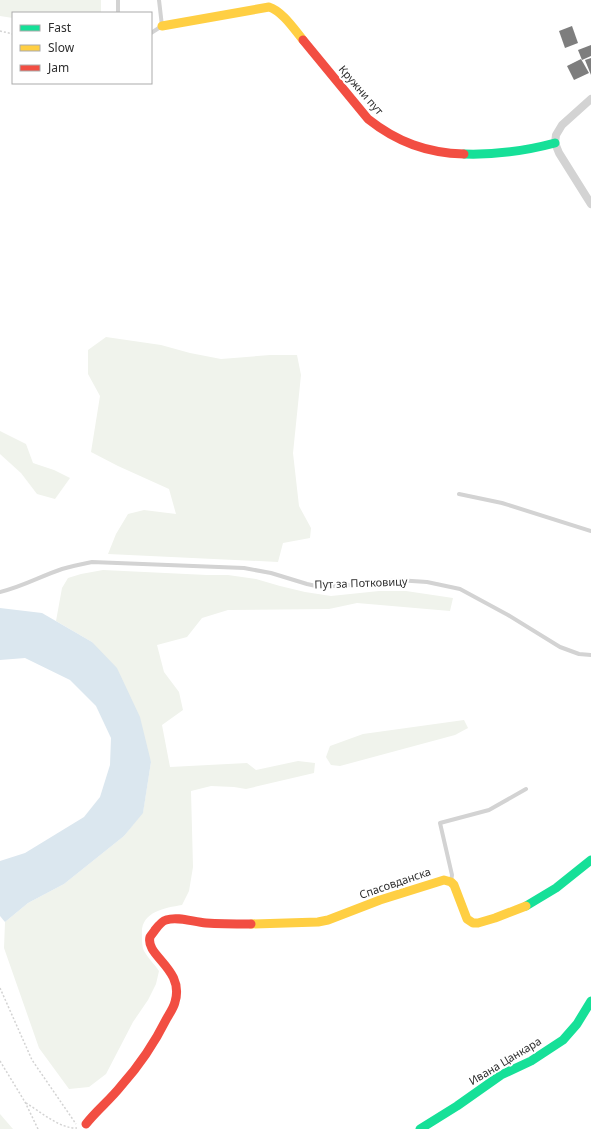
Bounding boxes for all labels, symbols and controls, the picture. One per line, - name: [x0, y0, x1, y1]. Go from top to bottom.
- legend: [12, 12, 152, 84]
- text: Fast: [48, 19, 72, 36]
- text: Slow: [48, 39, 75, 56]
- text: Jam: [47, 59, 69, 76]
- street label: Кружни пут: [336, 62, 387, 118]
- street label: Пут за Потковицу: [314, 573, 408, 592]
- street label: Спасовданска: [357, 863, 433, 902]
- street label: Ивана Цанкара: [466, 1033, 544, 1088]

